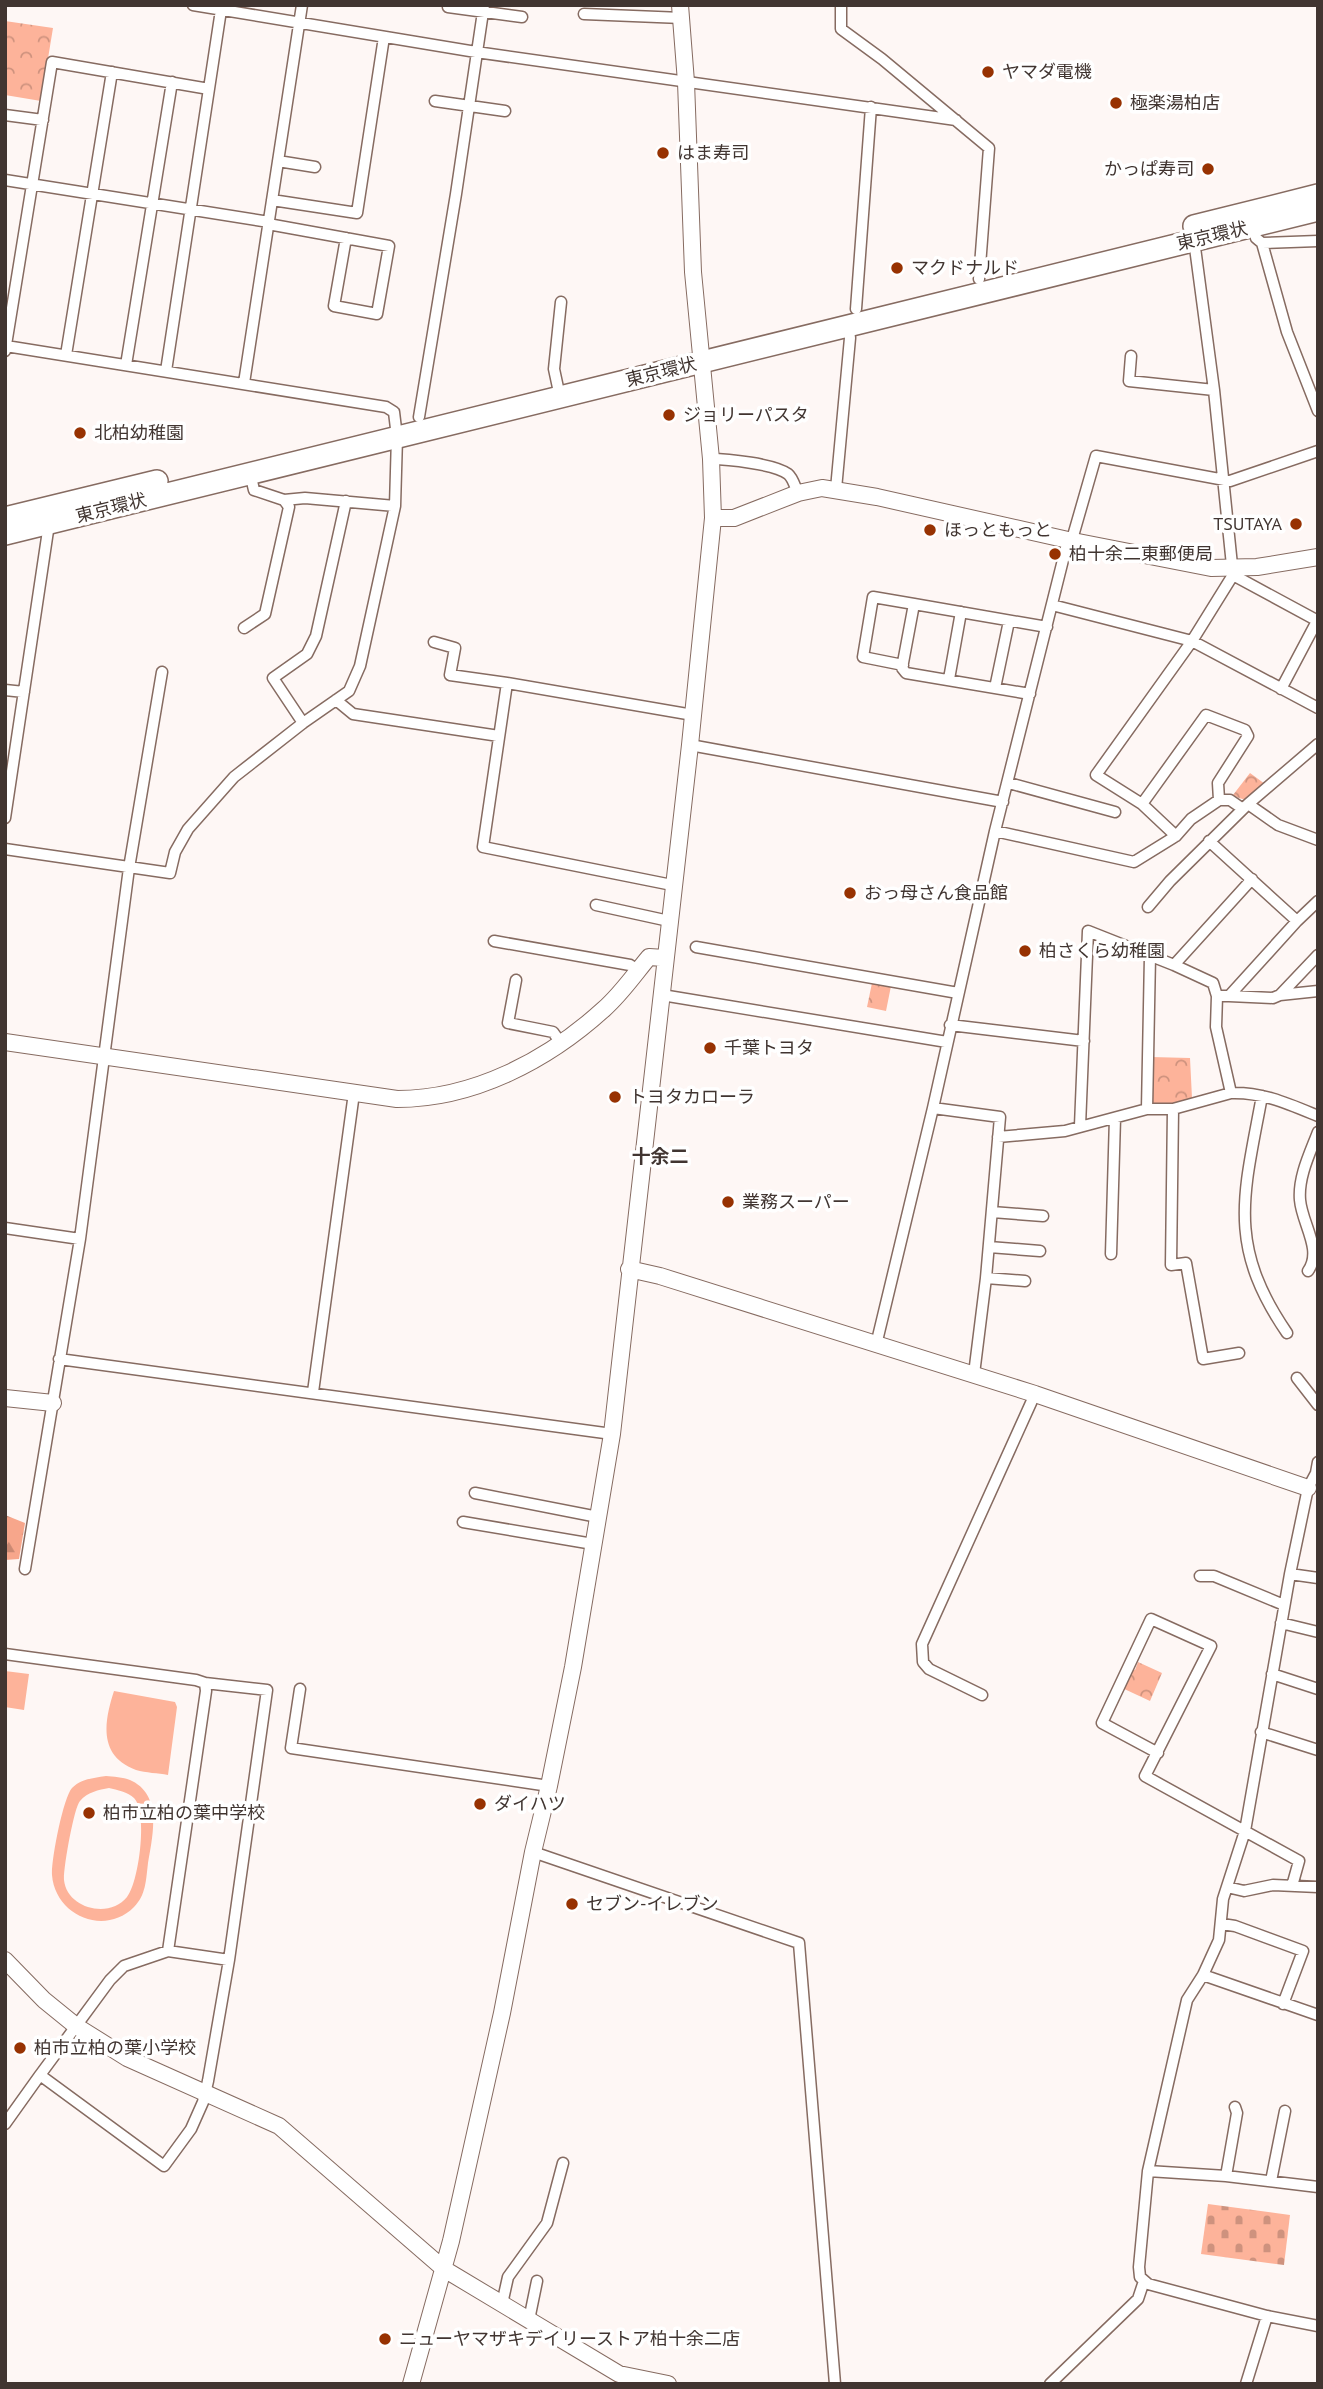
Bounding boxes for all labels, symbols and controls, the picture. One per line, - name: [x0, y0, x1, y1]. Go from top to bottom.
- place label: ヤマダ電機: [1002, 60, 1092, 83]
- marker: ヤマダ電機: [980, 64, 996, 80]
- place label: 極楽湯柏店: [1130, 91, 1220, 114]
- marker: 極楽湯柏店: [1108, 95, 1124, 111]
- place label: はま寿司: [677, 141, 749, 164]
- marker: はま寿司: [655, 145, 671, 161]
- place label: かっぱ寿司: [1104, 157, 1194, 180]
- marker: かっぱ寿司: [1200, 161, 1216, 177]
- street label: 東京環状: [1174, 216, 1250, 255]
- place label: マクドナルド: [911, 256, 1019, 279]
- marker: マクドナルド: [889, 260, 905, 276]
- street label: 東京環状: [623, 352, 699, 391]
- place label: ジョリーパスタ: [683, 403, 809, 426]
- marker: ジョリーパスタ: [661, 407, 677, 423]
- place label: 北柏幼稚園: [94, 421, 184, 444]
- marker: 北柏幼稚園: [72, 425, 88, 441]
- street label: 東京環状: [73, 488, 149, 527]
- place label: TSUTAYA: [1213, 512, 1282, 535]
- marker: TSUTAYA: [1288, 516, 1304, 532]
- place label: ほっともっと: [944, 518, 1052, 541]
- marker: ほっともっと: [922, 522, 938, 538]
- place label: 柏十余二東郵便局: [1069, 542, 1213, 565]
- marker: 柏十余二東郵便局: [1047, 546, 1063, 562]
- place label: おっ母さん食品館: [864, 881, 1008, 904]
- marker: おっ母さん食品館: [842, 885, 858, 901]
- place label: 柏さくら幼稚園: [1039, 939, 1165, 962]
- marker: 柏さくら幼稚園: [1017, 943, 1033, 959]
- place label: 千葉トヨタ: [724, 1036, 814, 1059]
- marker: 千葉トヨタ: [702, 1040, 718, 1056]
- place label: トヨタカローラ: [629, 1085, 755, 1108]
- marker: トヨタカローラ: [607, 1089, 623, 1105]
- district label: 十余二: [631, 1144, 689, 1168]
- place label: 業務スーパー: [742, 1190, 850, 1213]
- marker: 業務スーパー: [720, 1194, 736, 1210]
- place label: ダイハツ: [494, 1792, 566, 1815]
- marker: ダイハツ: [472, 1796, 488, 1812]
- place label: 柏市立柏の葉中学校: [103, 1801, 265, 1824]
- marker: 柏市立柏の葉中学校: [81, 1805, 97, 1821]
- place label: セブン-イレブン: [586, 1892, 718, 1915]
- marker: セブン-イレブン: [564, 1896, 580, 1912]
- place label: 柏市立柏の葉小学校: [34, 2036, 196, 2059]
- marker: 柏市立柏の葉小学校: [12, 2040, 28, 2056]
- place label: ニューヤマザキデイリーストア柏十余二店: [399, 2327, 740, 2350]
- marker: ニューヤマザキデイリーストア柏十余二店: [377, 2331, 393, 2347]

